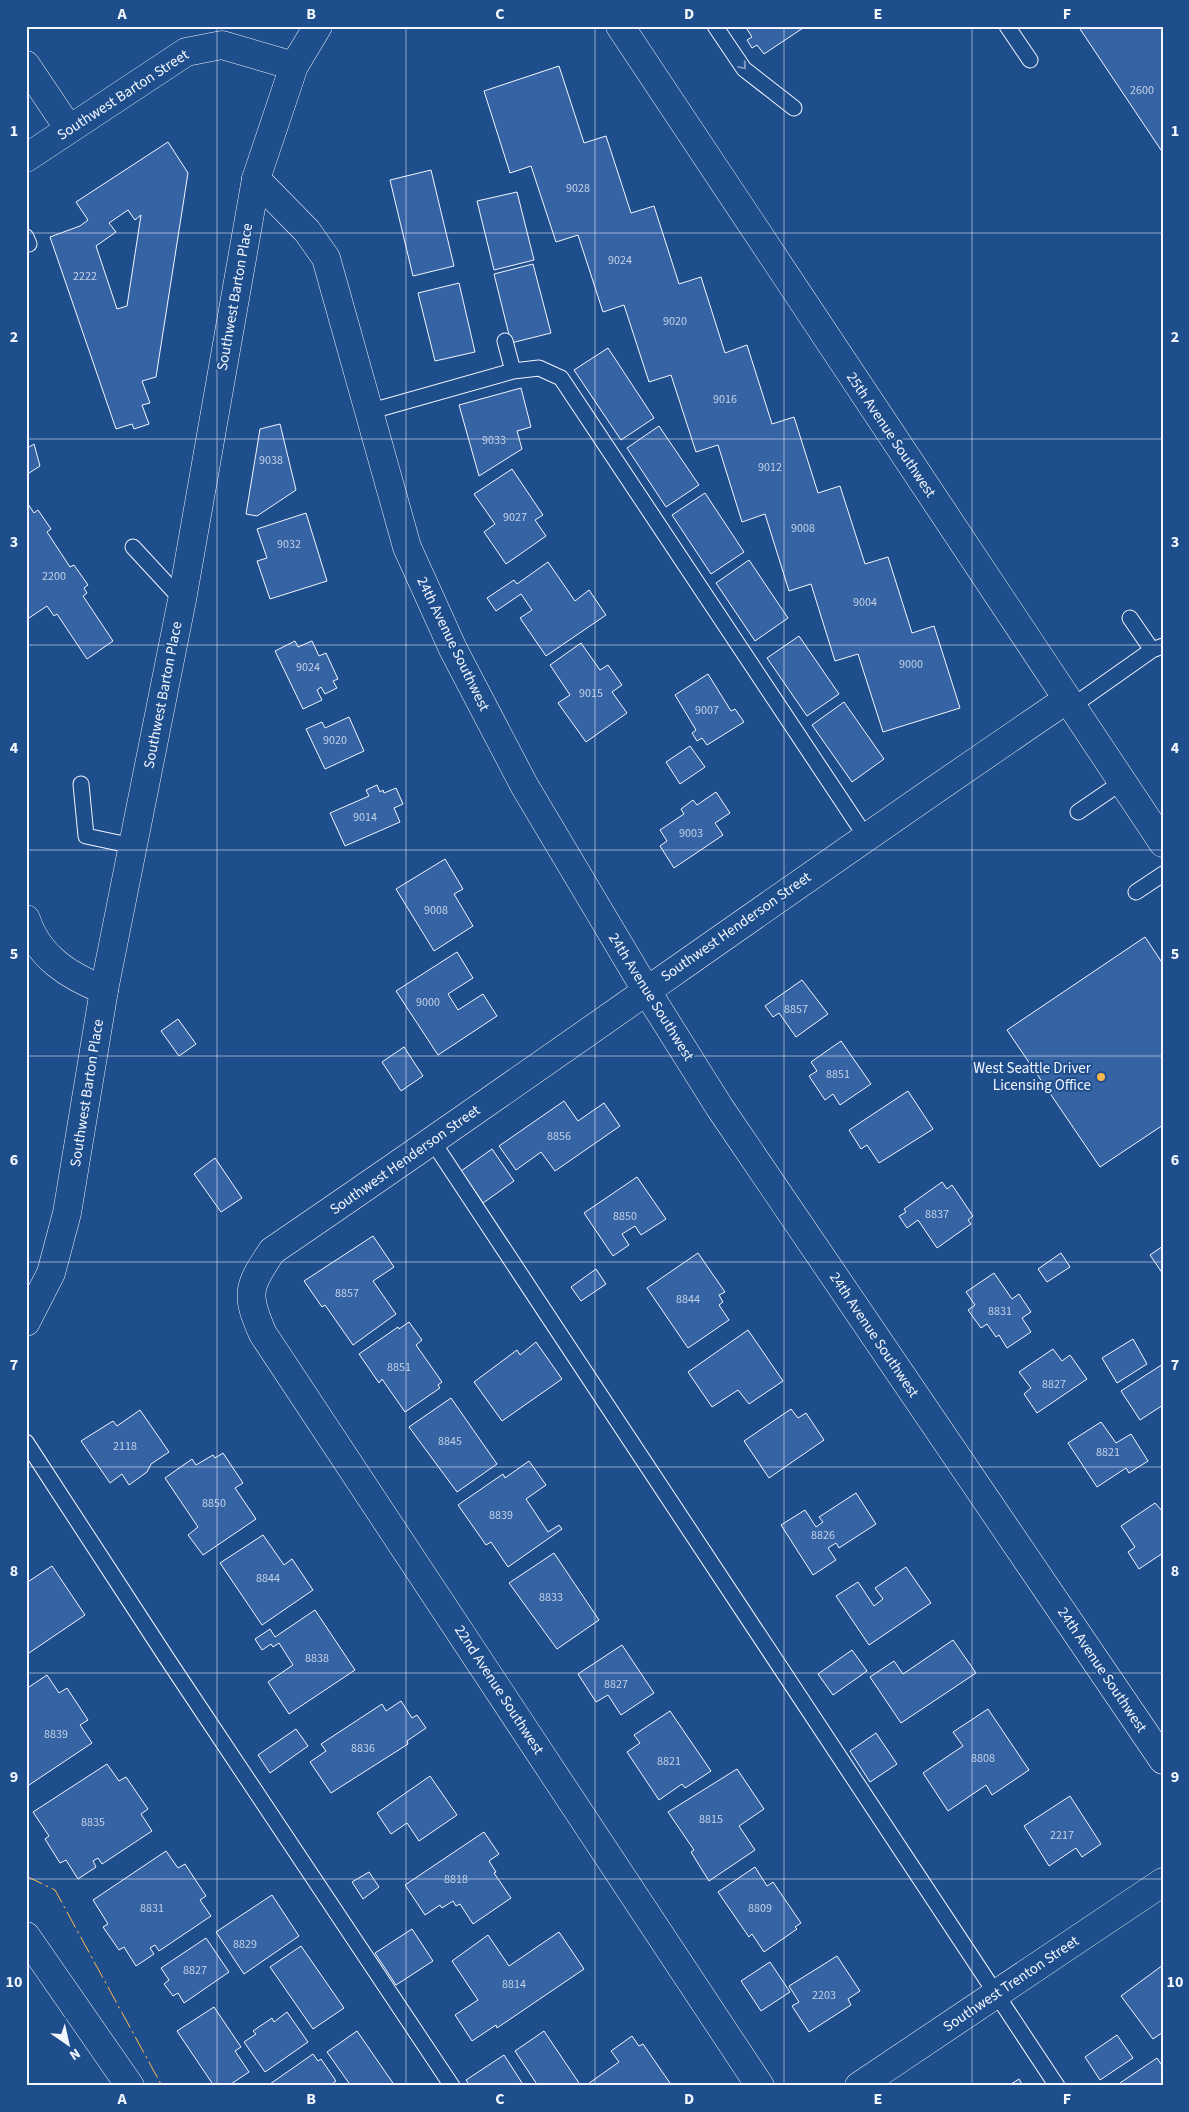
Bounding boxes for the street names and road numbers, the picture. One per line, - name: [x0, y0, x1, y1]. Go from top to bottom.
- street label: Southwest Barton Street: [53, 44, 193, 146]
- street label: Southwest Barton Place: [212, 222, 258, 372]
- street label: 25th Avenue Southwest: [841, 368, 941, 502]
- street label: 24th Avenue Southwest: [411, 573, 495, 715]
- street label: Southwest Barton Place: [138, 620, 188, 770]
- street label: Southwest Henderson Street: [657, 867, 815, 987]
- street label: 24th Avenue Southwest: [603, 929, 699, 1065]
- street label: Southwest Barton Place: [65, 1018, 109, 1168]
- street label: Southwest Henderson Street: [326, 1100, 484, 1220]
- street label: 24th Avenue Southwest: [824, 1268, 924, 1402]
- street label: 24th Avenue Southwest: [1052, 1603, 1152, 1737]
- street label: 22nd Avenue Southwest: [449, 1621, 549, 1759]
- street label: Southwest Trenton Street: [939, 1931, 1083, 2037]

